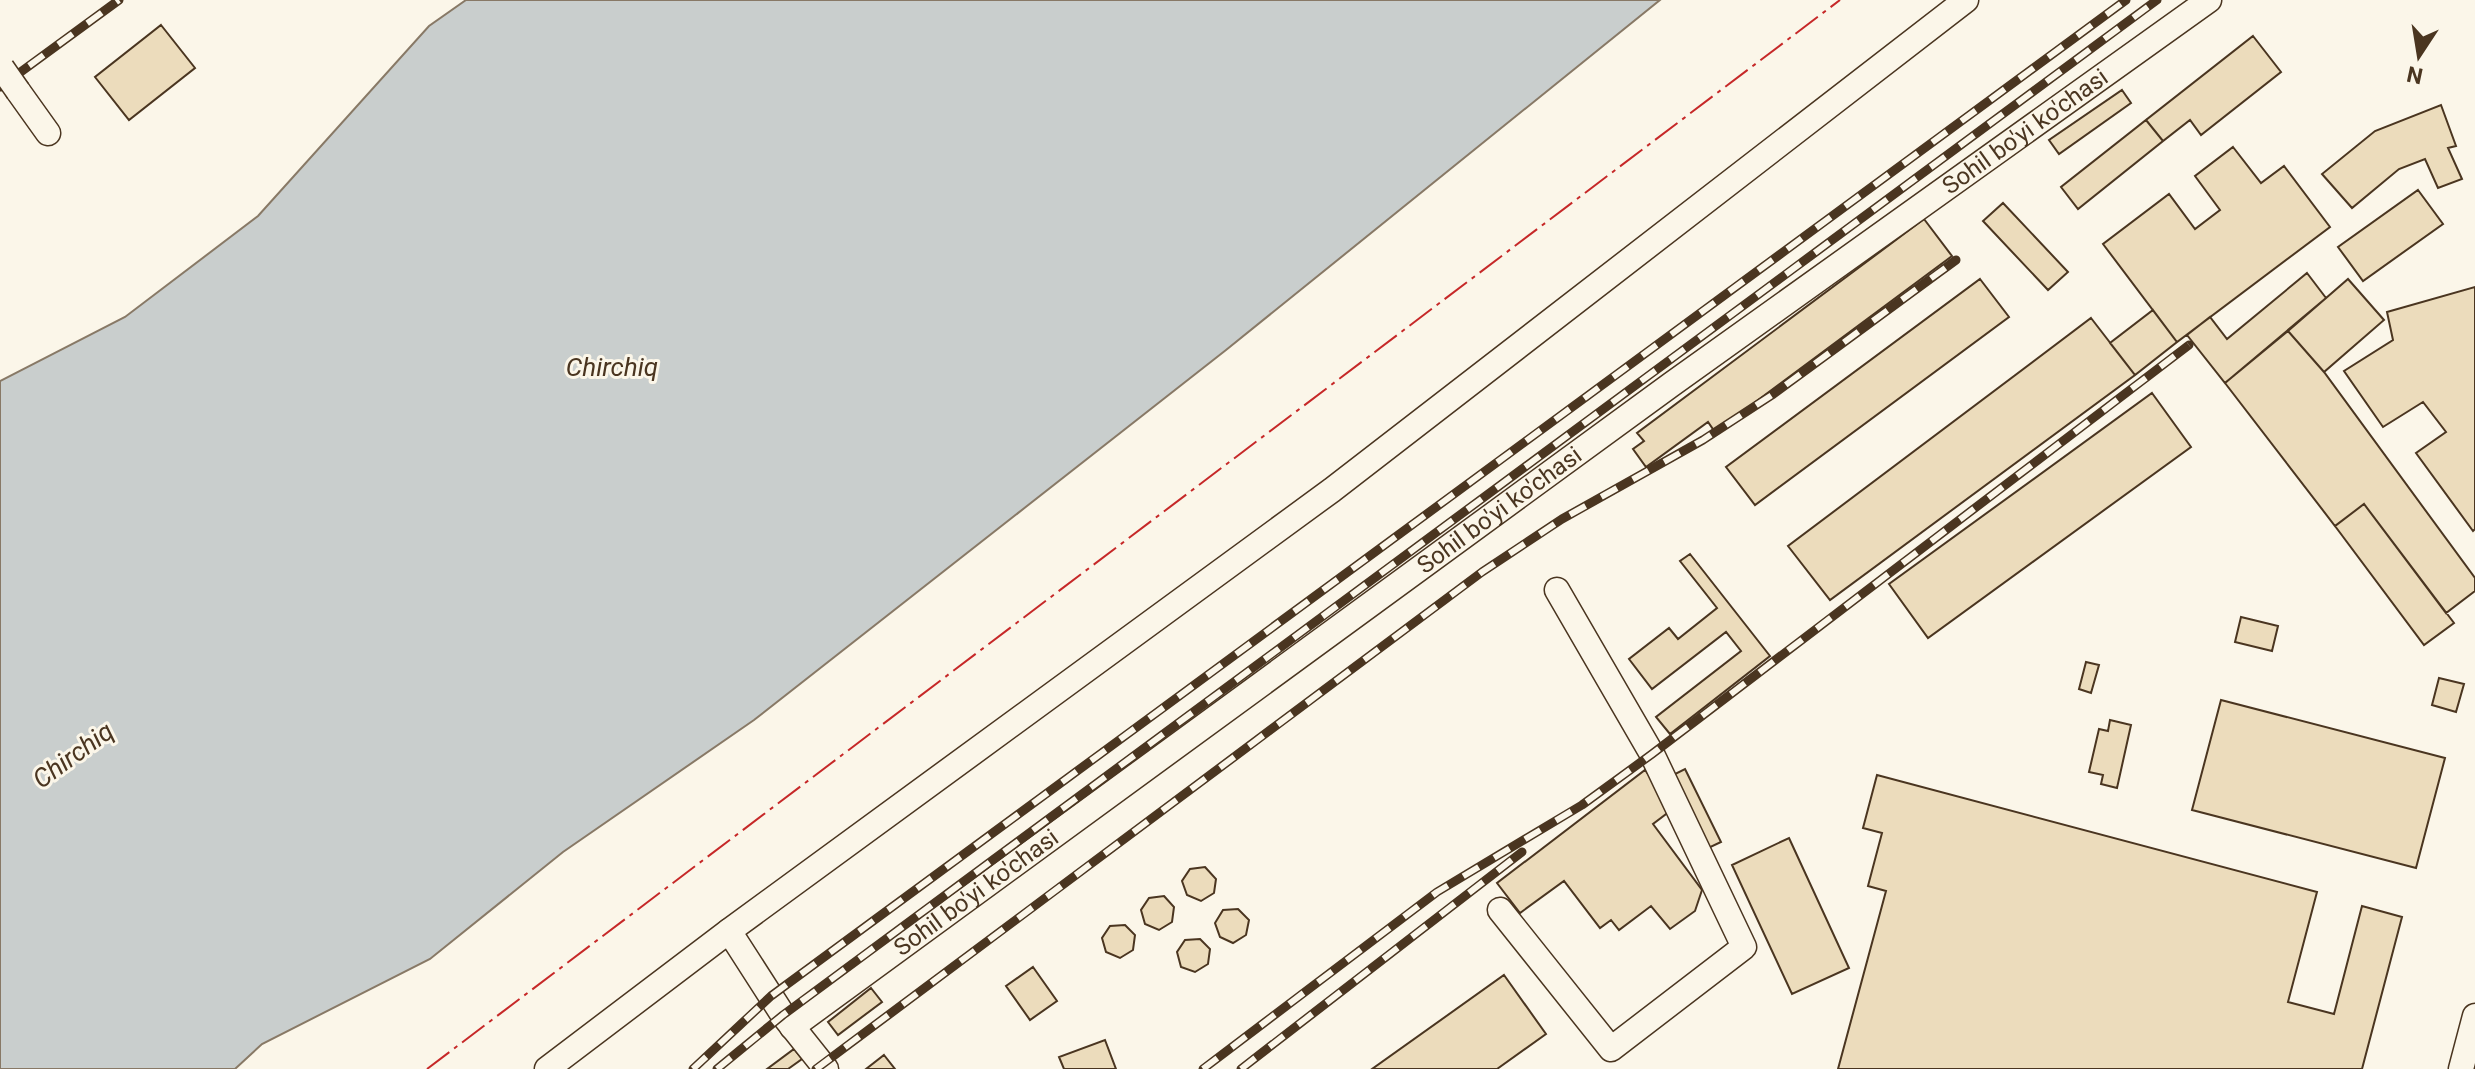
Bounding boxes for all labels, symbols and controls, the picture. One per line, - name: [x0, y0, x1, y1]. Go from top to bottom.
- north arrow: [2379, 16, 2459, 96]
- text: N: [2405, 61, 2425, 89]
- street label: Sohil bo'yi ko'chasi: [1937, 63, 2113, 200]
- water label: Chirchiq: [566, 352, 658, 382]
- street label: Sohil bo'yi ko'chasi: [1412, 441, 1587, 579]
- water label: Chirchiq: [27, 716, 119, 794]
- street label: Sohil bo'yi ko'chasi: [888, 823, 1064, 962]

